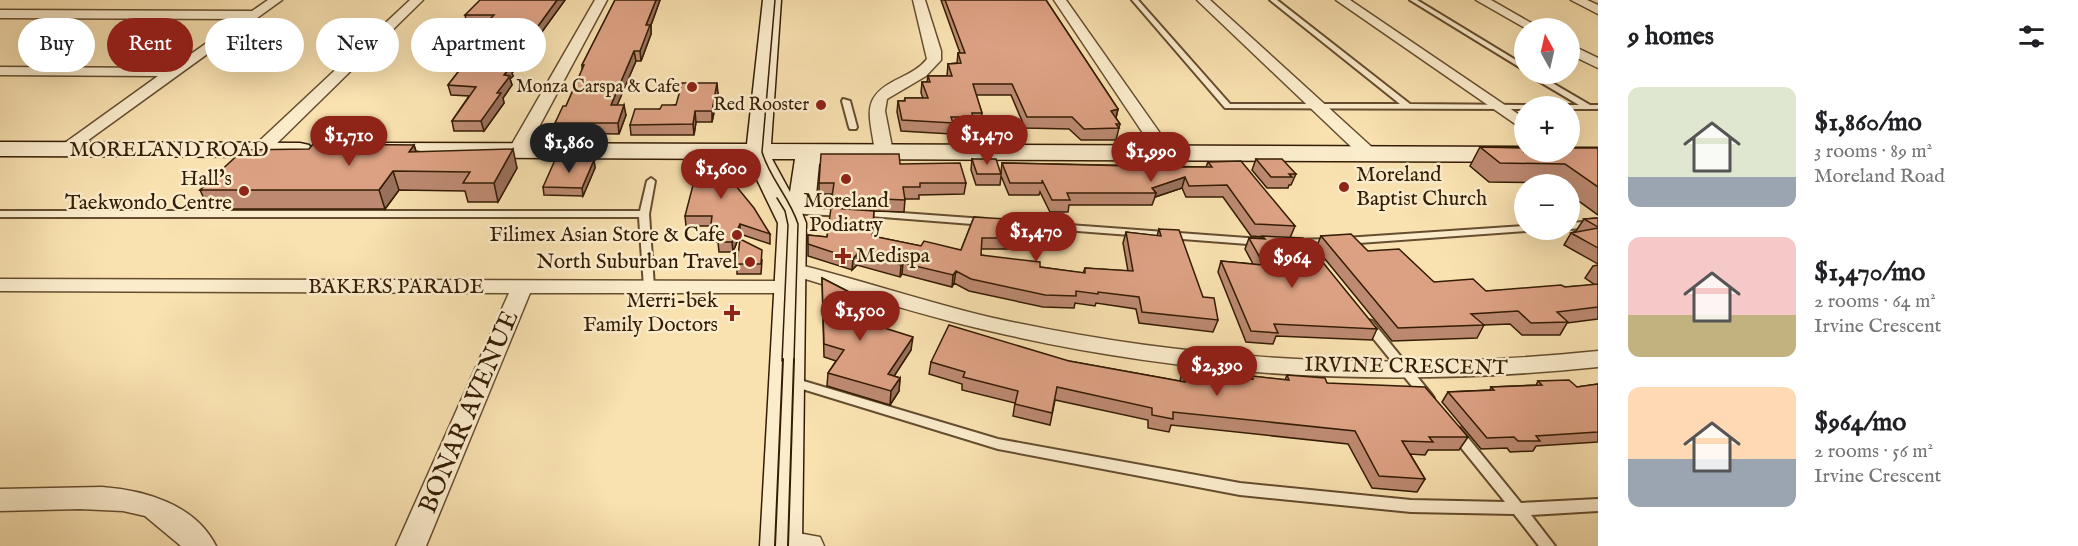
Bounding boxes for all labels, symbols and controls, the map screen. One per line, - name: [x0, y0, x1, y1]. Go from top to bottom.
- chip: Buy: [18, 18, 95, 72]
- chip: Rent: [107, 18, 193, 72]
- chip: Filters: [205, 18, 304, 72]
- chip: New: [316, 18, 399, 72]
- chip: Apartment: [411, 18, 546, 72]
- north arrow: [1514, 18, 1580, 84]
- map controls: [1514, 18, 1580, 240]
- text: 9 homes: [1628, 20, 1714, 53]
- icon: filters: [2015, 20, 2048, 53]
- place label: Monza Carspa & Cafe: [516, 76, 680, 99]
- marker: Monza Carspa & Cafe: [685, 80, 699, 94]
- place label: Red Rooster: [713, 94, 809, 117]
- button: +: [1514, 96, 1580, 162]
- marker: Red Rooster: [814, 98, 828, 112]
- text: $1,860/mo: [1814, 106, 1922, 139]
- icon: home: [1676, 111, 1748, 183]
- pin: $1,470: [938, 115, 1036, 166]
- pin: $1,710: [300, 116, 398, 167]
- text: $1,470: [961, 122, 1013, 147]
- text: $1,710: [324, 123, 374, 148]
- pin: $1,860: [520, 123, 618, 174]
- text: $1,860: [544, 130, 594, 155]
- pin: $1,990: [1102, 132, 1200, 183]
- street label: MORELAND ROAD: [69, 137, 269, 164]
- text: $1,990: [1125, 139, 1177, 164]
- text: 3 rooms · 89 m²: [1814, 139, 1932, 164]
- pin: $1,600: [672, 149, 770, 200]
- text: $1,600: [695, 156, 747, 181]
- place label: Moreland Baptist Church: [1356, 162, 1487, 213]
- text: Moreland Road: [1814, 164, 1945, 189]
- place label: Hall's Taekwondo Centre: [65, 166, 232, 217]
- marker: Moreland Podiatry: [839, 172, 853, 186]
- button: −: [1514, 174, 1580, 240]
- marker: Moreland Baptist Church: [1337, 180, 1351, 194]
- marker: Hall's Taekwondo Centre: [237, 184, 251, 198]
- place label: Moreland Podiatry: [803, 188, 889, 239]
- pin: $1,470: [987, 212, 1085, 263]
- text: $1,470: [1010, 219, 1062, 244]
- place label: Filimex Asian Store & Cafe: [489, 222, 725, 249]
- marker: Filimex Asian Store & Cafe: [730, 228, 744, 242]
- pin: $964: [1256, 238, 1328, 289]
- place label: Medispa: [856, 243, 931, 270]
- text: $964: [1273, 245, 1311, 270]
- marker: Medispa: [834, 247, 852, 265]
- place label: North Suburban Travel: [536, 249, 738, 276]
- marker: North Suburban Travel: [743, 255, 757, 269]
- text: $1,470/mo: [1814, 256, 1925, 289]
- icon: home: [1676, 261, 1748, 333]
- street label: BAKERS PARADE: [308, 274, 484, 301]
- place label: Merri-bek Family Doctors: [583, 288, 719, 339]
- text: 2 rooms · 64 m²: [1814, 289, 1936, 314]
- pin: $1,500: [811, 291, 909, 342]
- text: $1,500: [835, 298, 885, 323]
- marker: Merri-bek Family Doctors: [723, 304, 741, 322]
- street label: BONAR AVENUE: [411, 306, 527, 518]
- text: Irvine Crescent: [1814, 314, 1941, 339]
- pin: $2,390: [1168, 346, 1266, 397]
- street label: IRVINE CRESCENT: [1304, 352, 1509, 382]
- text: $2,390: [1191, 353, 1243, 378]
- text: $964/mo: [1814, 406, 1906, 439]
- icon: home: [1676, 411, 1748, 483]
- text: 2 rooms · 56 m²: [1814, 439, 1933, 464]
- text: Irvine Crescent: [1814, 464, 1941, 489]

